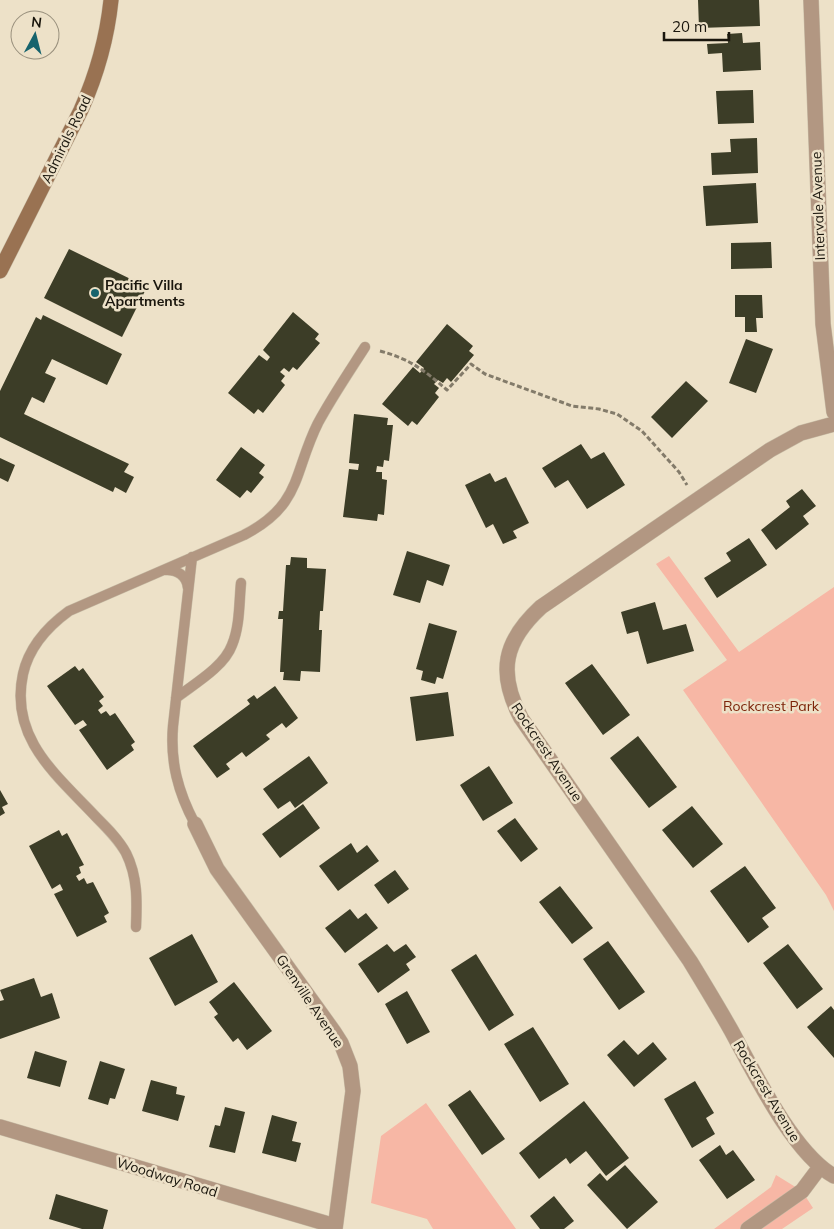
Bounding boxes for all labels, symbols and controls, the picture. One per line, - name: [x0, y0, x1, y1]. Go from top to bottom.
- north arrow: [10, 10, 60, 60]
- scale bar: [664, 10, 729, 42]
- text: N: [30, 13, 43, 32]
- text: 20 m: [672, 17, 707, 36]
- street label: Admirals Road: [37, 92, 95, 186]
- street label: Intervale Avenue: [807, 151, 829, 261]
- place label: Pacific Villa Apartments: [105, 276, 185, 310]
- marker: Pacific Villa Apartments: [89, 287, 101, 299]
- park label: Rockcrest Park: [723, 697, 820, 715]
- street label: Rockcrest Avenue: [507, 699, 587, 805]
- street label: Grenville Avenue: [272, 951, 348, 1051]
- street label: Rockcrest Avenue: [730, 1037, 804, 1145]
- street label: Woodway Road: [114, 1153, 220, 1201]

